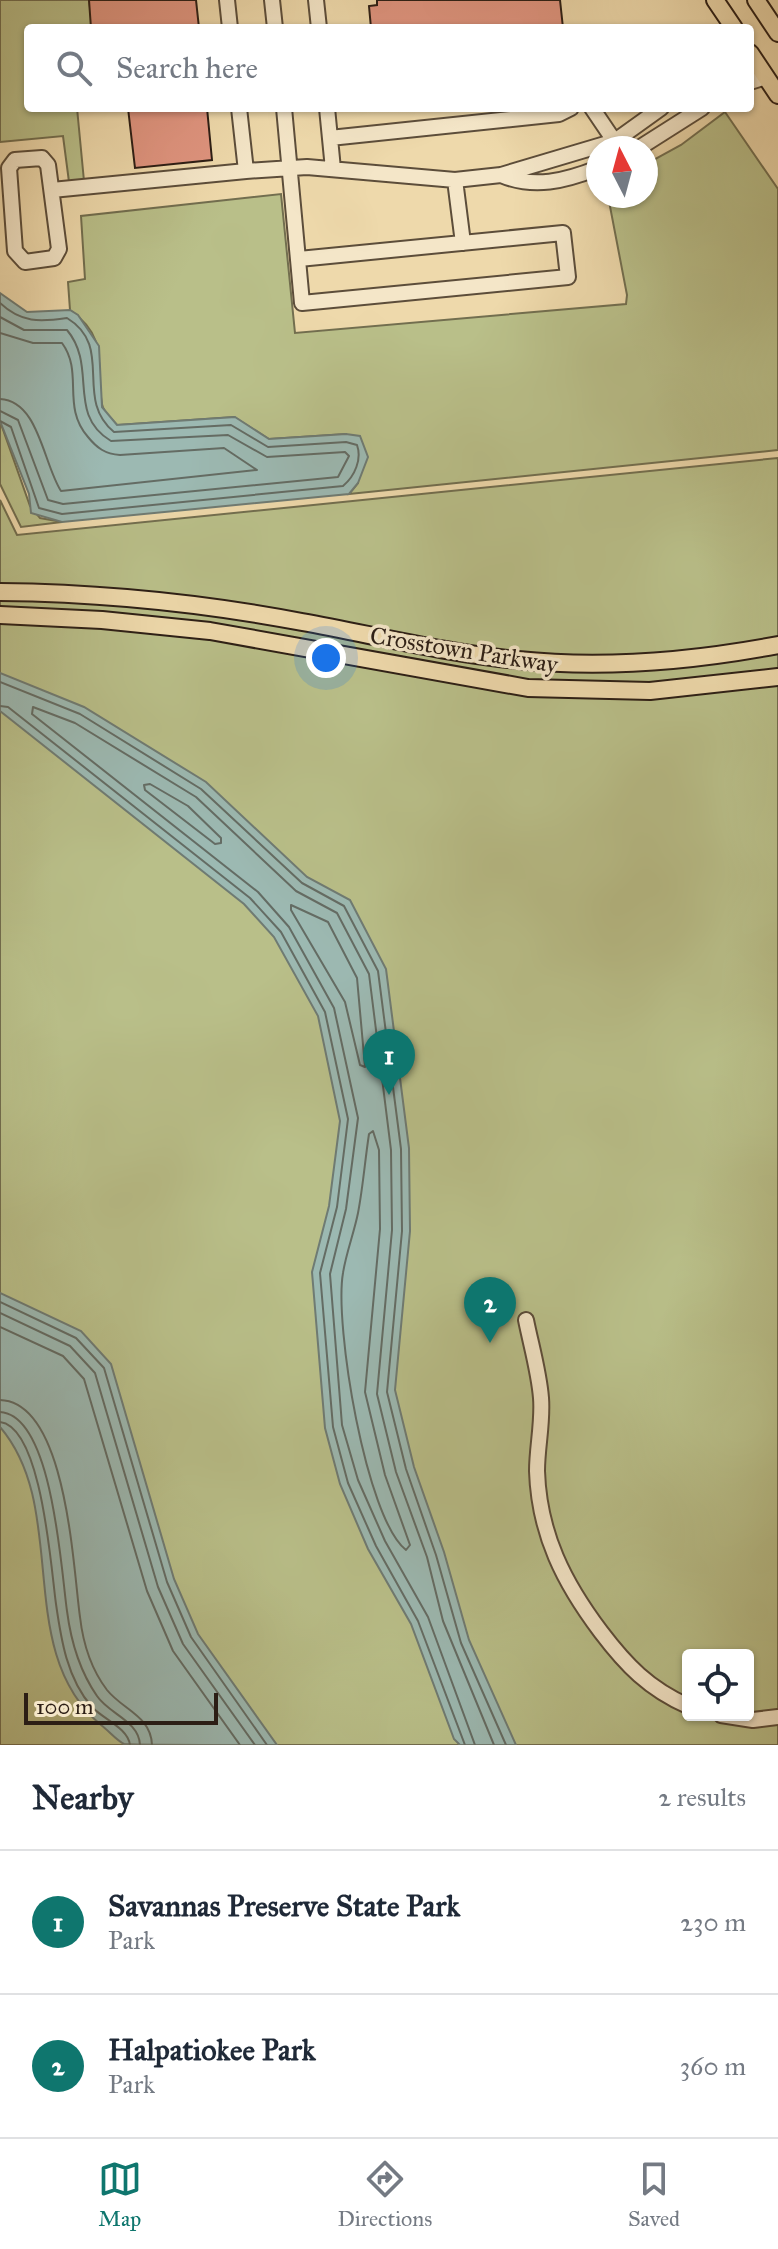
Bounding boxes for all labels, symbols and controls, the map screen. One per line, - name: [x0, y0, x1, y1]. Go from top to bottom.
- search box: [24, 24, 754, 112]
- icon: search: [52, 46, 96, 90]
- text: Search here: [116, 50, 258, 86]
- north arrow: [586, 136, 658, 208]
- street label: Crosstown Parkway: [368, 620, 561, 680]
- your location: [306, 638, 346, 678]
- pin: 1: [363, 1029, 415, 1095]
- pin: 2: [464, 1277, 516, 1343]
- map controls: [682, 1649, 754, 1721]
- button: locate: [682, 1649, 754, 1721]
- scale bar: [24, 1689, 218, 1725]
- text: 100 m: [36, 1693, 93, 1720]
- text: Nearby: [32, 1777, 134, 1818]
- text: 2 results: [658, 1781, 746, 1813]
- text: Savannas Preserve State Park: [108, 1888, 460, 1924]
- text: 1: [53, 1906, 63, 1938]
- text: 230 m: [680, 1906, 746, 1938]
- text: Park: [108, 1924, 155, 1956]
- text: Halpatiokee Park: [108, 2032, 316, 2068]
- text: 2: [52, 2050, 64, 2082]
- text: 360 m: [680, 2050, 746, 2082]
- text: Park: [108, 2068, 155, 2100]
- tab: Map: [98, 2157, 142, 2232]
- tab: Directions: [337, 2157, 432, 2232]
- tab: Saved: [628, 2157, 680, 2232]

